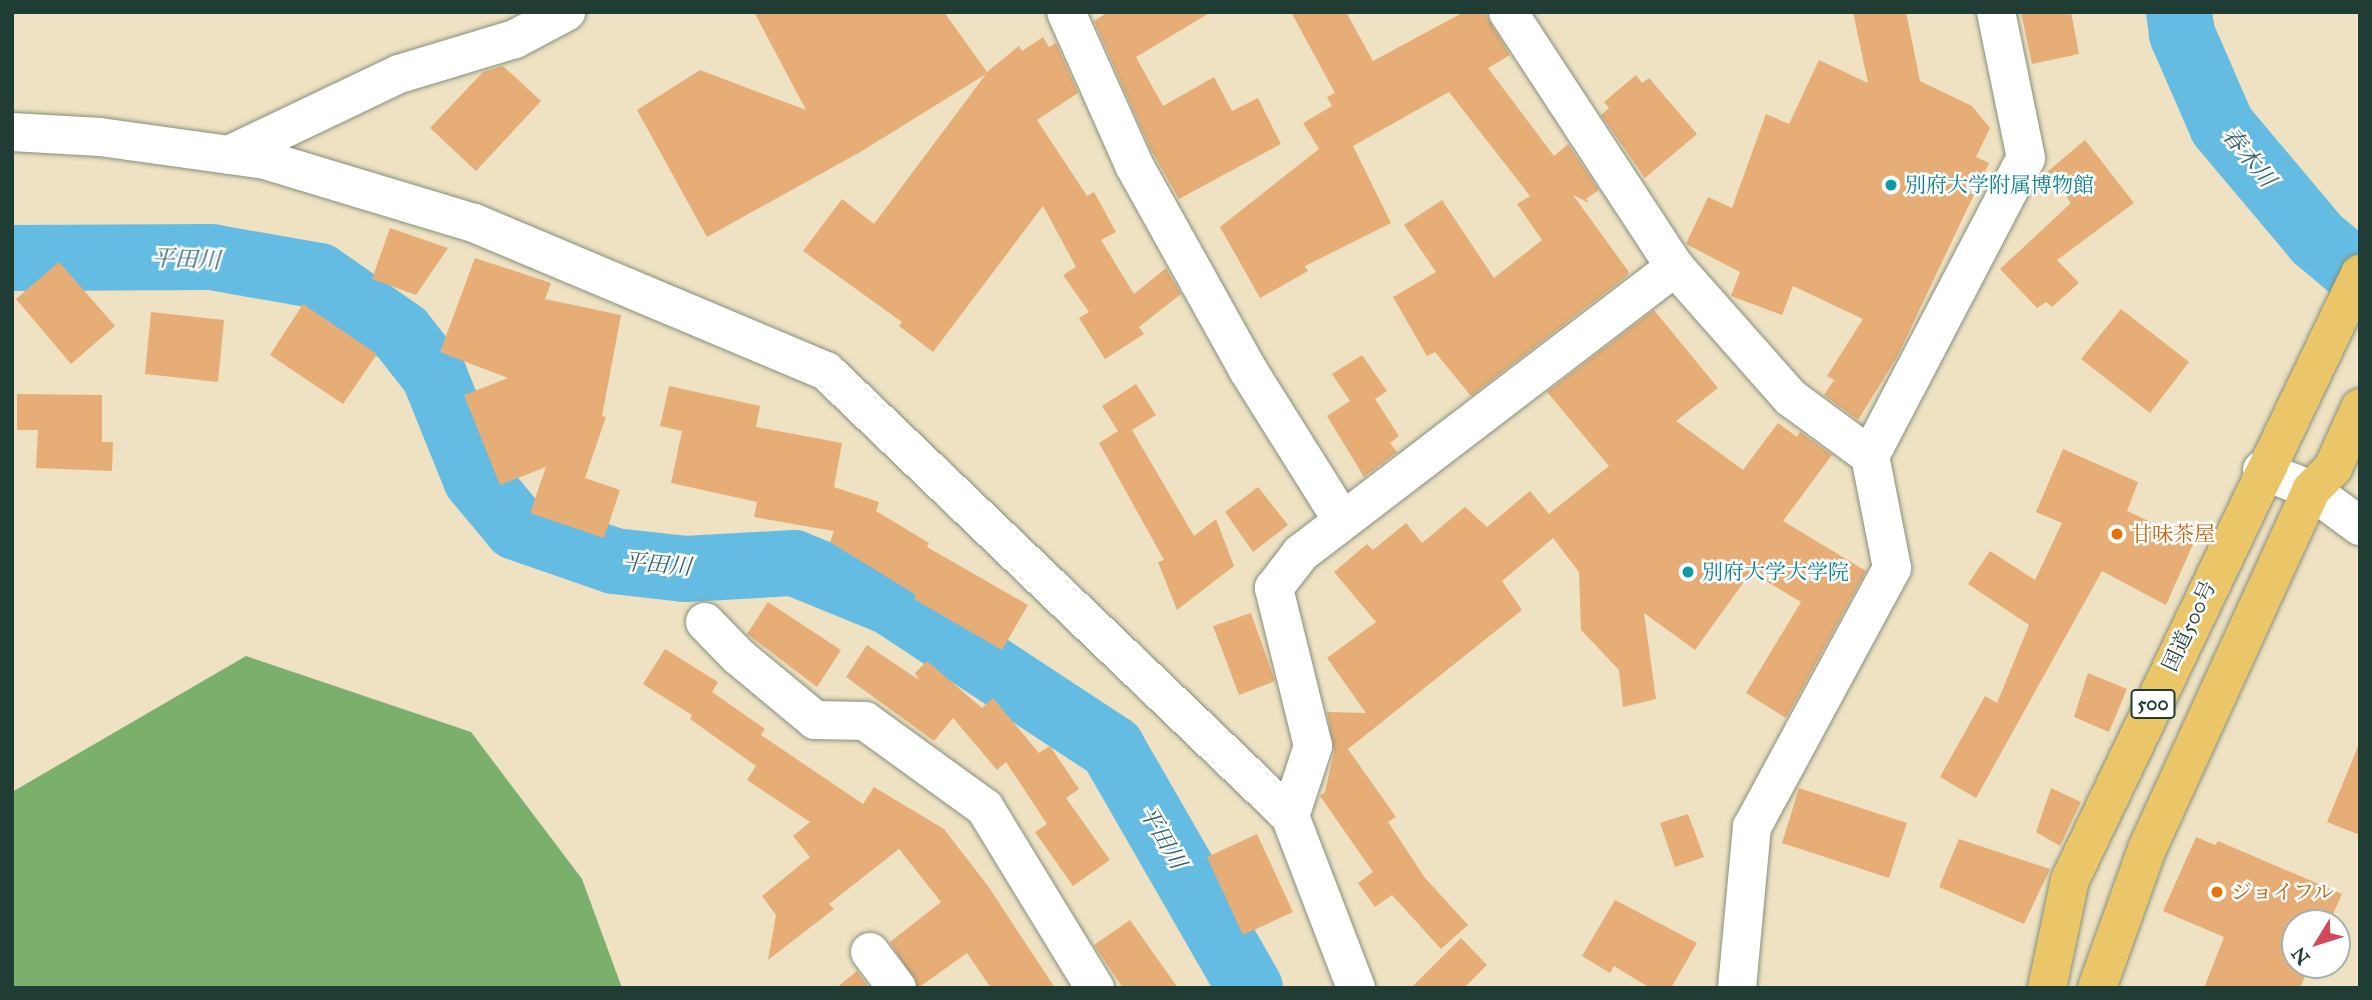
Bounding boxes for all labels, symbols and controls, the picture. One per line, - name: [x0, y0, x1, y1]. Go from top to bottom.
- water label: 春木川: [2217, 122, 2281, 192]
- place label: 別府大学附属博物館: [1905, 172, 2094, 198]
- marker: 別府大学附属博物館: [1883, 177, 1899, 193]
- water label: 平田川: [151, 244, 221, 274]
- place label: 甘味茶屋: [2131, 521, 2215, 547]
- marker: 甘味茶屋: [2109, 526, 2125, 542]
- water label: 平田川: [621, 547, 693, 581]
- place label: 別府大学大学院: [1702, 559, 1849, 585]
- marker: 別府大学大学院: [1680, 564, 1696, 580]
- street label: 国道500号: [2157, 577, 2221, 675]
- road number: 500: [2130, 688, 2176, 720]
- water label: 平田川: [1134, 800, 1192, 874]
- place label: ジョイフル: [2231, 879, 2336, 905]
- marker: ジョイフル: [2209, 884, 2225, 900]
- north arrow: [2281, 909, 2351, 979]
- text: N: [2287, 943, 2315, 969]

